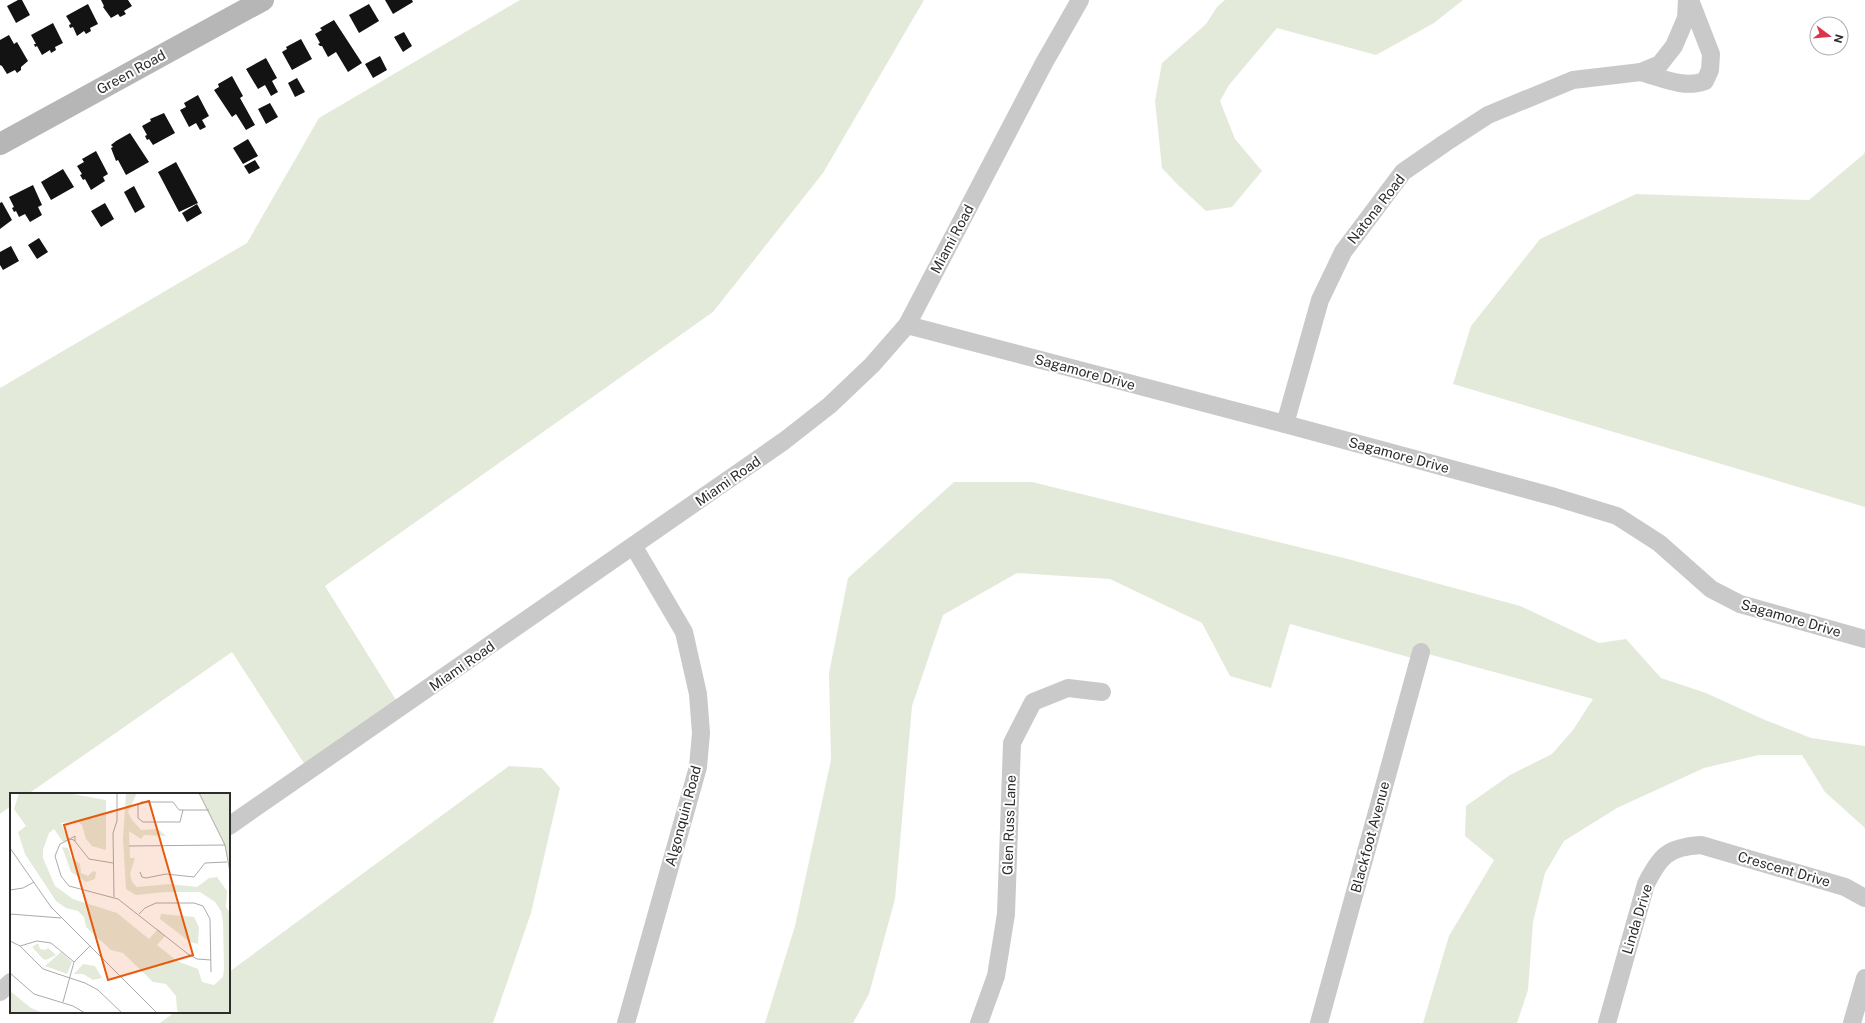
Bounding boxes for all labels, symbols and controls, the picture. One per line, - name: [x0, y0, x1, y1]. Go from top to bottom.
- north arrow: [1809, 16, 1849, 56]
- text: N: [1832, 33, 1846, 45]
- street label: Green Road: [94, 47, 168, 97]
- street label: Natona Road: [1344, 171, 1408, 247]
- street label: Miami Road: [927, 202, 977, 276]
- street label: Sagamore Drive: [1033, 351, 1137, 393]
- street label: Sagamore Drive: [1347, 434, 1451, 476]
- street label: Miami Road: [692, 453, 764, 509]
- street label: Sagamore Drive: [1739, 596, 1843, 640]
- street label: Miami Road: [426, 638, 498, 694]
- street label: Algonquin Road: [662, 764, 704, 868]
- street label: Glen Russ Lane: [999, 775, 1019, 875]
- street label: Blackfoot Avenue: [1347, 779, 1393, 894]
- inset map: [10, 793, 230, 1013]
- street label: Crescent Drive: [1736, 848, 1832, 890]
- street label: Linda Drive: [1619, 882, 1655, 956]

